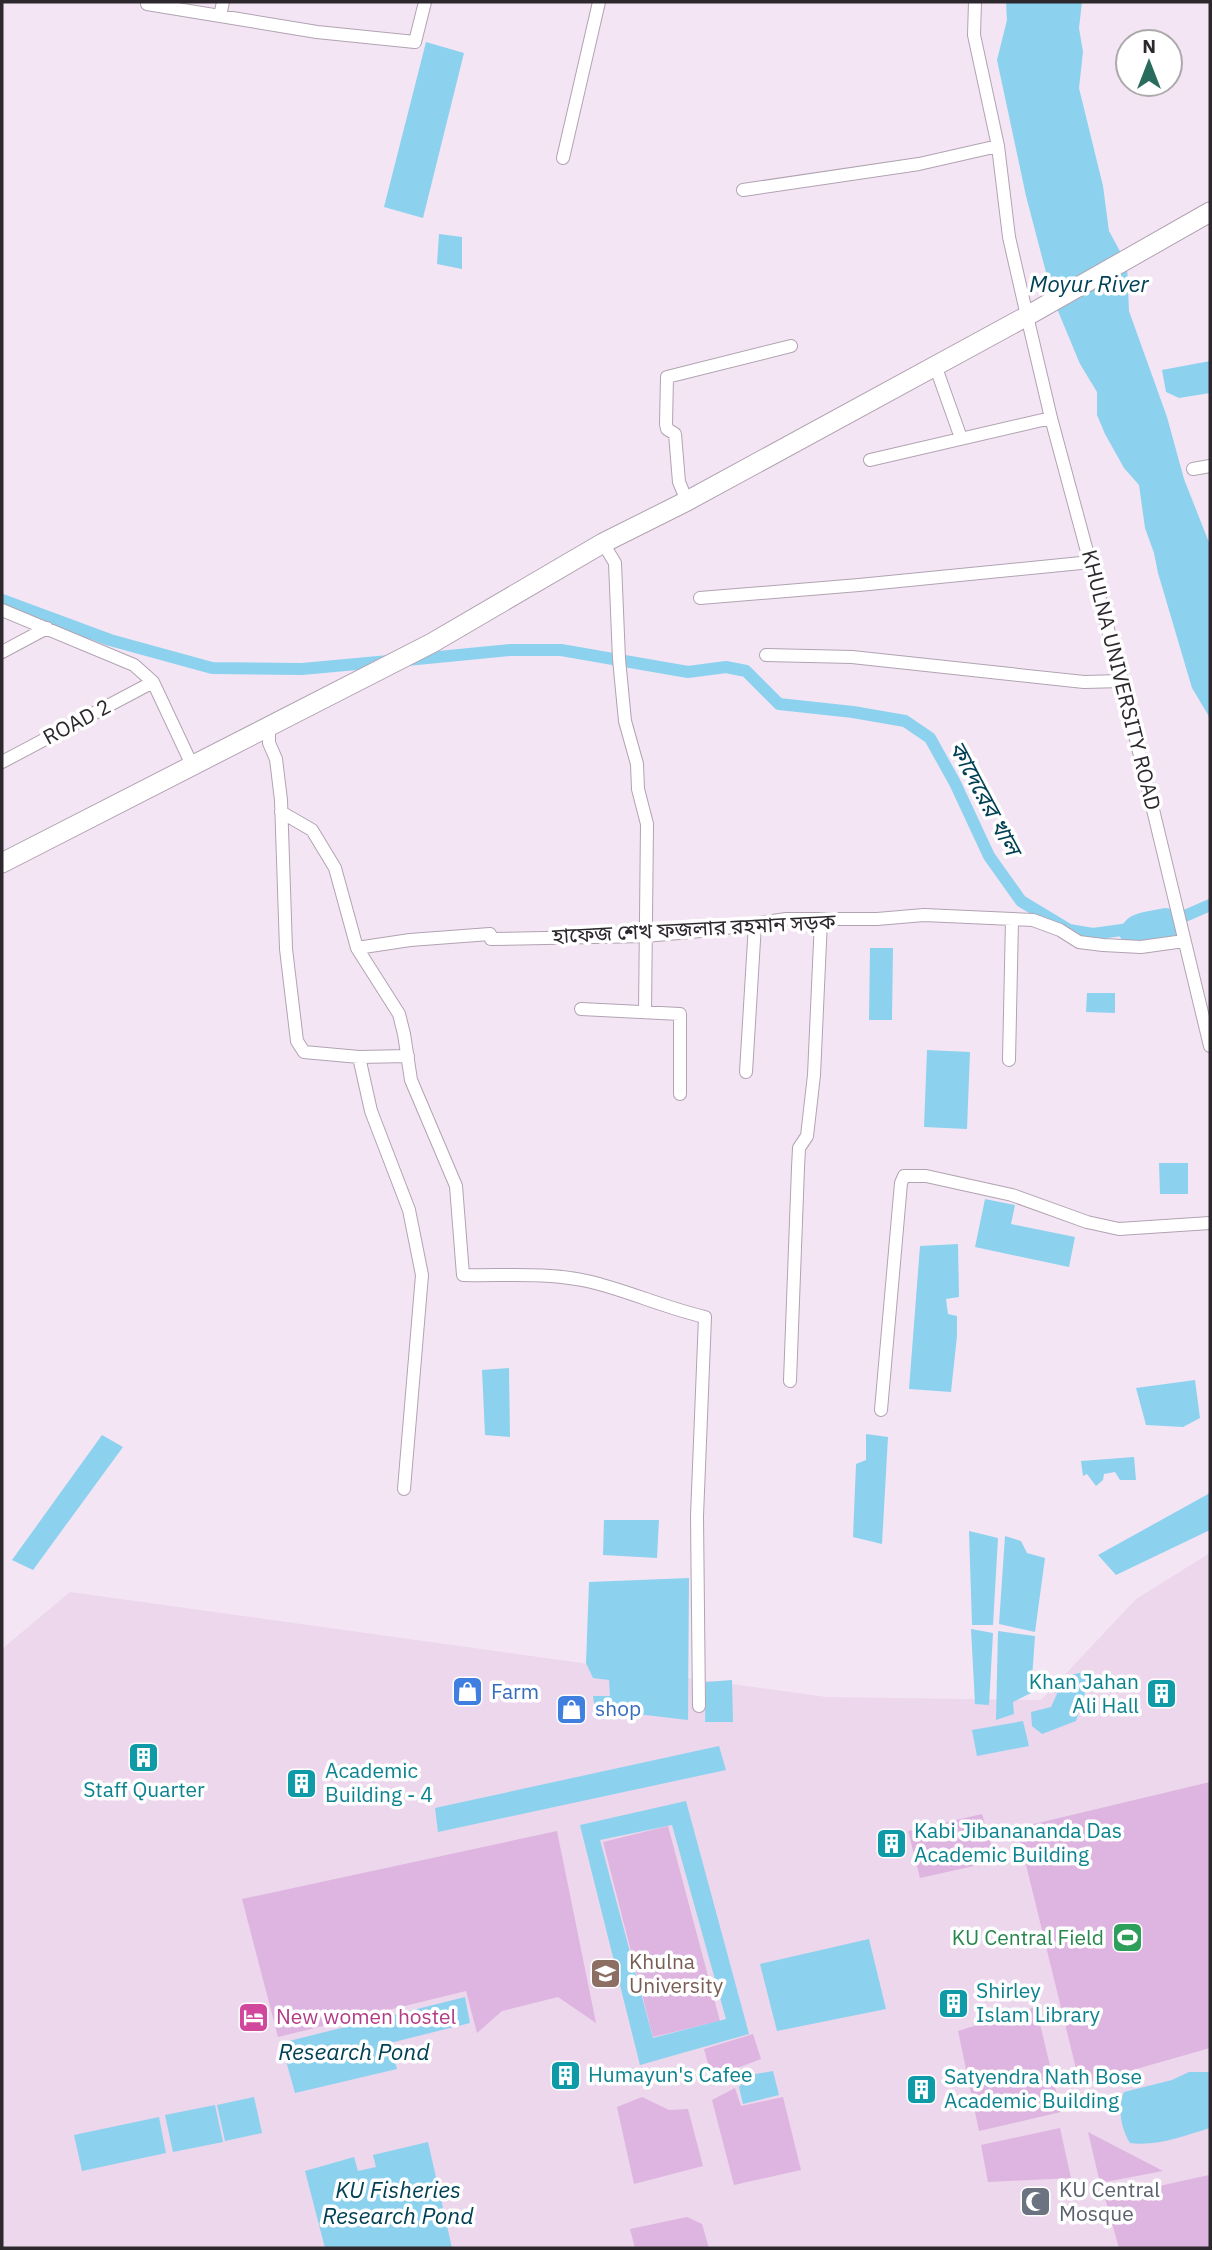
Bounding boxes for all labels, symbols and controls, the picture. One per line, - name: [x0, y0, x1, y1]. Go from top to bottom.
- north arrow: [1114, 28, 1184, 98]
- text: N: [1142, 34, 1156, 58]
- water label: Moyur River: [1029, 268, 1149, 298]
- street label: KHULNA UNIVERSITY ROAD: [1076, 547, 1168, 813]
- street label: ROAD 2: [38, 692, 115, 751]
- water label: কাদেরের খাল: [943, 735, 1030, 863]
- street label: হাফেজ শেখ ফজলার রহমান সড়ক: [551, 907, 837, 949]
- place label: Khan Jahan Ali Hall: [1029, 1667, 1139, 1719]
- shop icon: Farm: [451, 1675, 485, 1709]
- place label: Farm: [491, 1677, 539, 1705]
- building icon: Khan Jahan Ali Hall: [1145, 1677, 1179, 1711]
- shop icon: shop: [555, 1692, 589, 1726]
- place label: shop: [595, 1694, 641, 1722]
- building icon: Staff Quarter: [127, 1741, 161, 1775]
- place label: Academic Building - 4: [325, 1756, 433, 1808]
- building icon: Academic Building - 4: [285, 1766, 319, 1800]
- place label: Staff Quarter: [83, 1775, 205, 1803]
- place label: Kabi Jibanananda Das Academic Building: [914, 1816, 1122, 1868]
- building icon: Kabi Jibanananda Das Academic Building: [874, 1826, 908, 1860]
- sports icon: KU Central Field: [1110, 1921, 1144, 1955]
- place label: KU Central Field: [952, 1923, 1104, 1951]
- place label: Khulna University: [629, 1947, 724, 1999]
- school or university icon: Khulna University: [589, 1957, 623, 1991]
- place label: Shirley Islam Library: [976, 1976, 1101, 2028]
- building icon: Shirley Islam Library: [936, 1986, 970, 2020]
- hotel icon: New women hostel: [236, 2000, 270, 2034]
- place label: New women hostel: [276, 2002, 456, 2030]
- water label: Research Pond: [278, 2036, 430, 2066]
- building icon: Humayun's Cafee: [548, 2058, 582, 2092]
- place label: Humayun's Cafee: [588, 2060, 753, 2088]
- place label: Satyendra Nath Bose Academic Building: [944, 2062, 1142, 2114]
- building icon: Satyendra Nath Bose Academic Building: [904, 2072, 938, 2106]
- water label: KU Fisheries Research Pond: [322, 2174, 474, 2230]
- place label: KU Central Mosque: [1059, 2175, 1160, 2227]
- mosque icon: KU Central Mosque: [1019, 2185, 1053, 2219]

